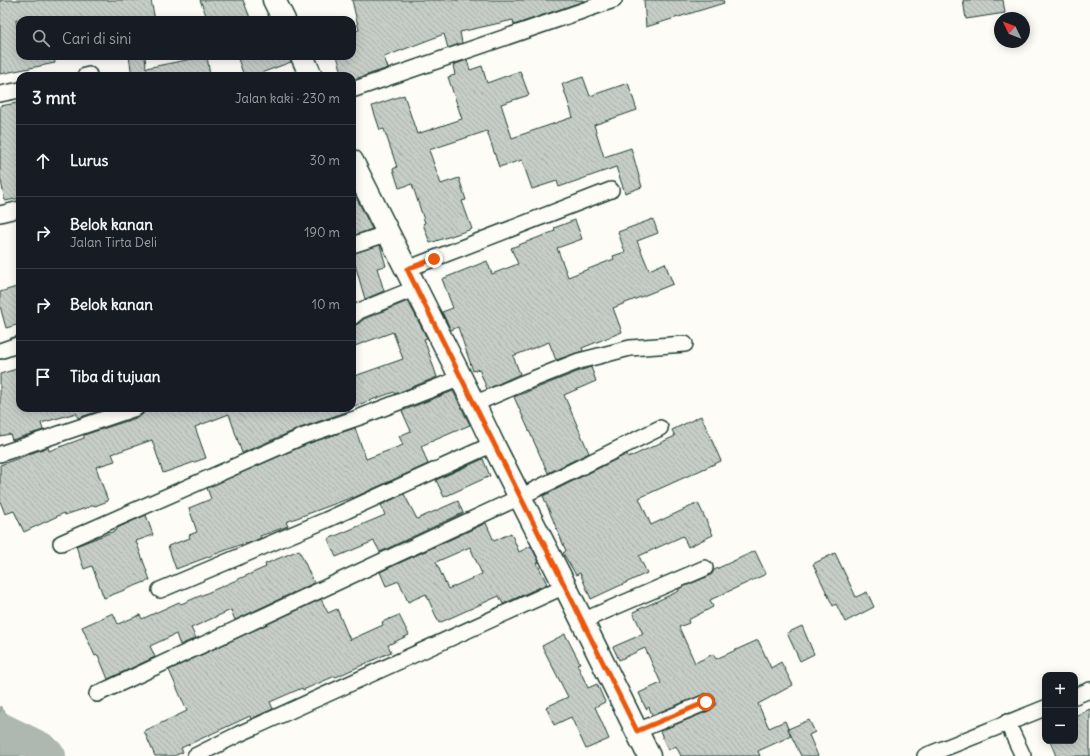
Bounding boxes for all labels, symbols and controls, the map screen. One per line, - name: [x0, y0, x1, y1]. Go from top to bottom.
- north arrow: [994, 12, 1030, 48]
- search box: [16, 16, 356, 60]
- icon: search: [30, 27, 52, 49]
- text: Cari di sini: [62, 29, 131, 48]
- text: 3 mnt: [32, 87, 76, 109]
- text: Jalan kaki · 230 m: [235, 90, 340, 107]
- icon: ahead: [32, 150, 54, 172]
- text: Lurus: [70, 151, 108, 170]
- text: 30 m: [310, 152, 340, 169]
- text: Belok kanan: [70, 215, 153, 234]
- icon: right: [32, 222, 54, 244]
- text: 190 m: [304, 224, 340, 241]
- text: Jalan Tirta Deli: [70, 234, 157, 251]
- route end: [425, 250, 443, 268]
- icon: right: [32, 294, 54, 316]
- text: Belok kanan: [70, 295, 153, 314]
- text: 10 m: [312, 296, 340, 313]
- icon: arrive: [32, 366, 54, 388]
- text: Tiba di tujuan: [70, 367, 160, 386]
- map controls: [1042, 672, 1078, 744]
- button: +: [1042, 672, 1078, 708]
- route start: [697, 693, 715, 711]
- button: −: [1042, 708, 1078, 744]

